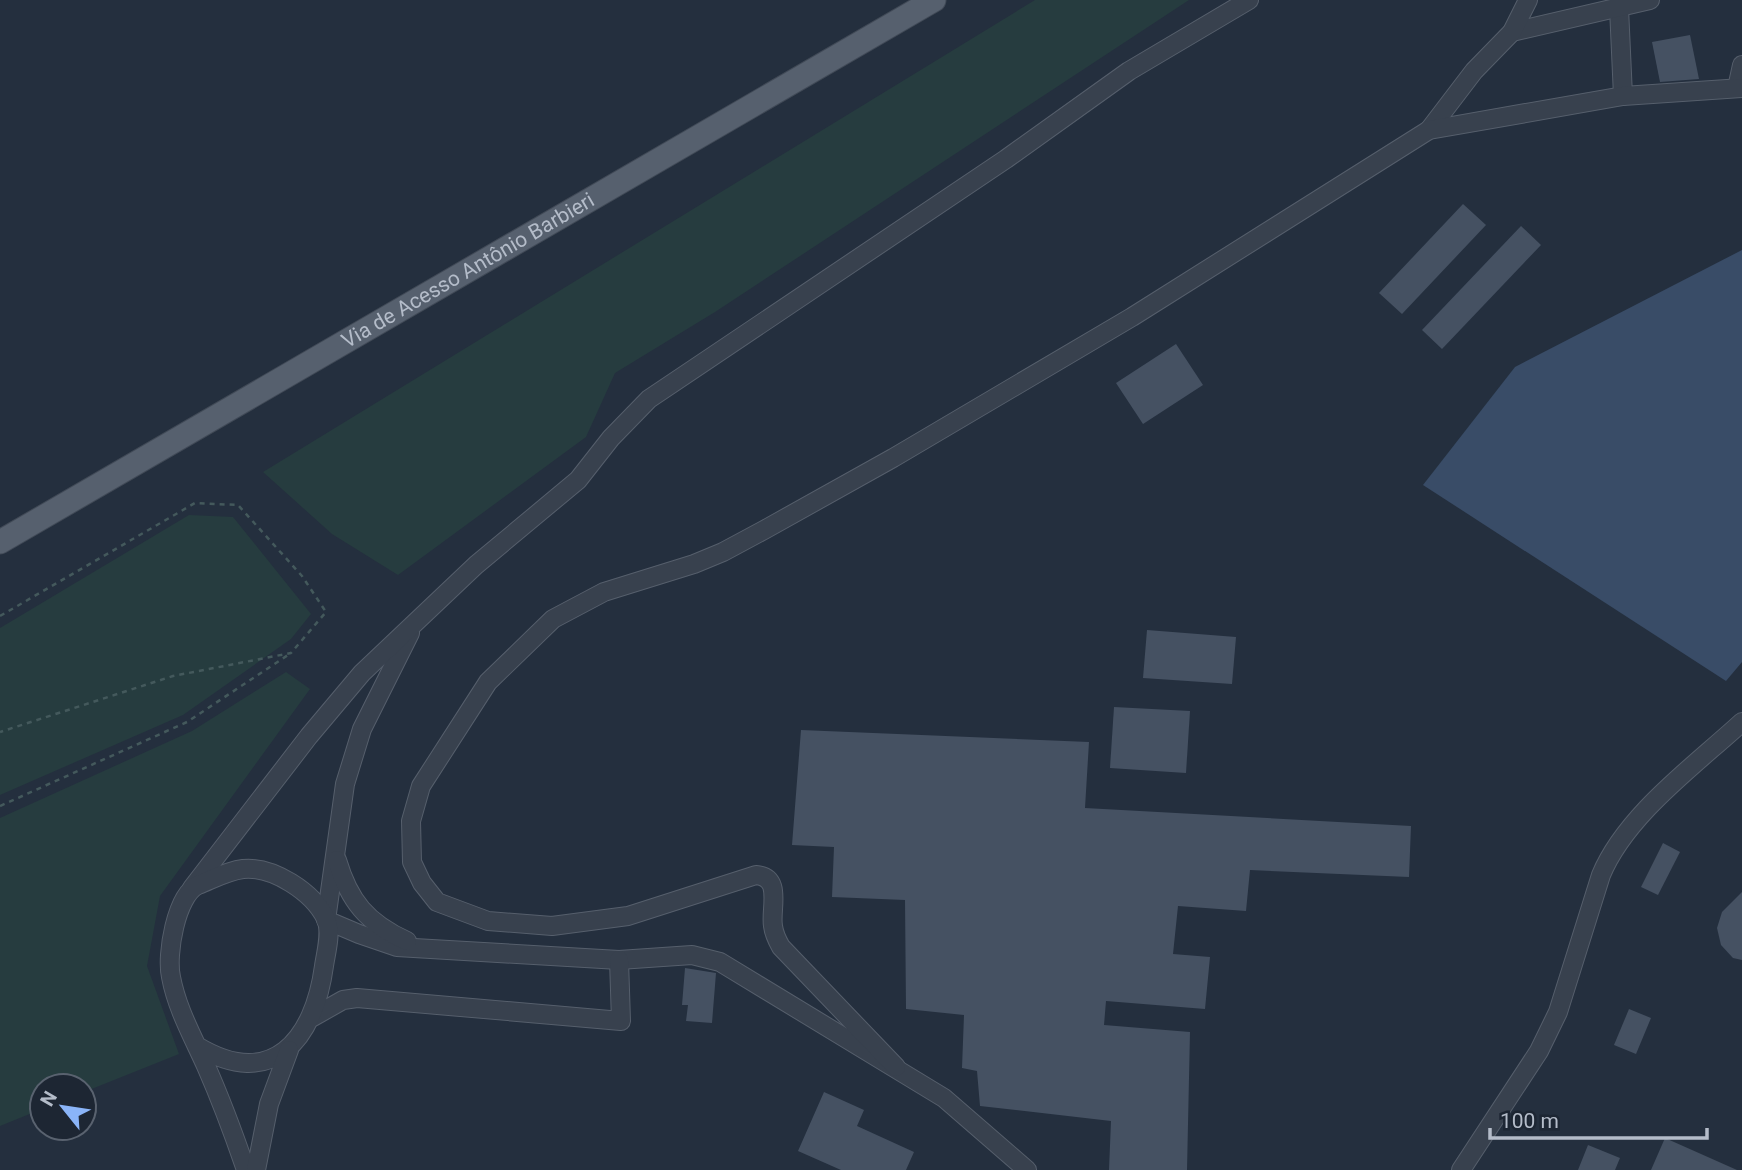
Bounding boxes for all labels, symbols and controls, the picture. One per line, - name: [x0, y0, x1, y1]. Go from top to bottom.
- street label: Via de Acesso Antônio Barbieri: [337, 188, 598, 353]
- north arrow: [28, 1072, 98, 1142]
- text: N: [35, 1087, 62, 1110]
- scale bar: [1490, 1096, 1707, 1140]
- text: 100 m: [1500, 1109, 1559, 1133]

